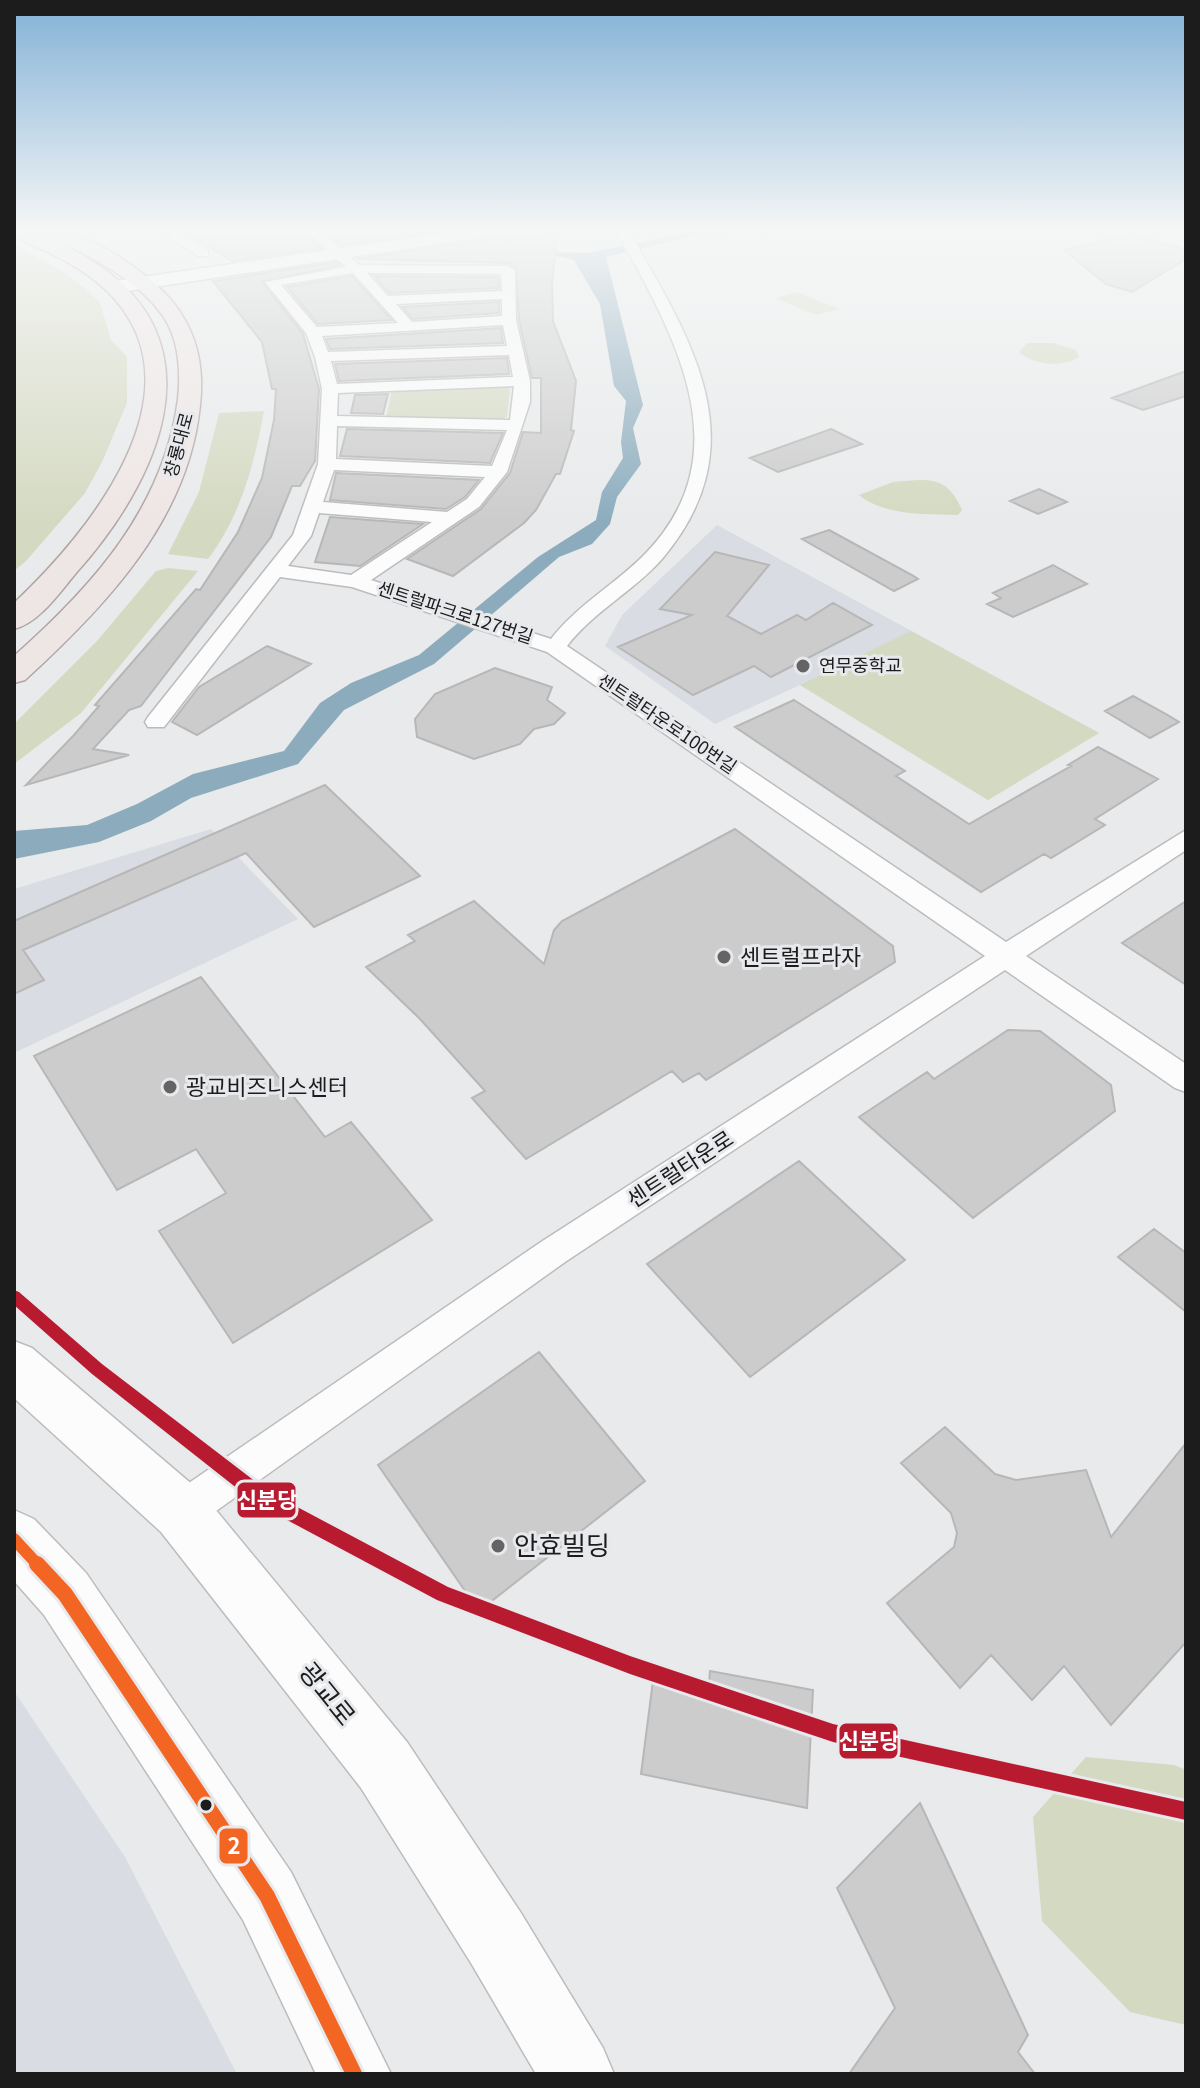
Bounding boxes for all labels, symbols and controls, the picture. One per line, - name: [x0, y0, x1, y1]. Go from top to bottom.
- street label: 창룡대로: [156, 409, 198, 480]
- street label: 센트럴파크로127번길: [374, 574, 537, 649]
- place label: 연무중학교: [819, 651, 902, 677]
- marker: 연무중학교: [794, 657, 812, 675]
- street label: 센트럴타운로100번길: [594, 666, 743, 779]
- place label: 센트럴프라자: [740, 939, 861, 971]
- marker: 센트럴프라자: [715, 948, 733, 966]
- place label: 광교비즈니스센터: [186, 1069, 348, 1101]
- marker: 광교비즈니스센터: [161, 1078, 179, 1096]
- street label: 센트럴타운로: [619, 1121, 739, 1214]
- line badge: 신분당: [236, 1481, 297, 1519]
- text: 신분당: [237, 1482, 297, 1514]
- place label: 안효빌딩: [514, 1525, 610, 1562]
- marker: 안효빌딩: [489, 1537, 507, 1555]
- street label: 광교로: [292, 1653, 366, 1732]
- line badge: 신분당: [838, 1722, 899, 1760]
- text: 신분당: [839, 1723, 899, 1755]
- unlabelled marker: [198, 1797, 214, 1813]
- line badge: 2: [218, 1827, 249, 1865]
- text: 2: [228, 1828, 240, 1860]

